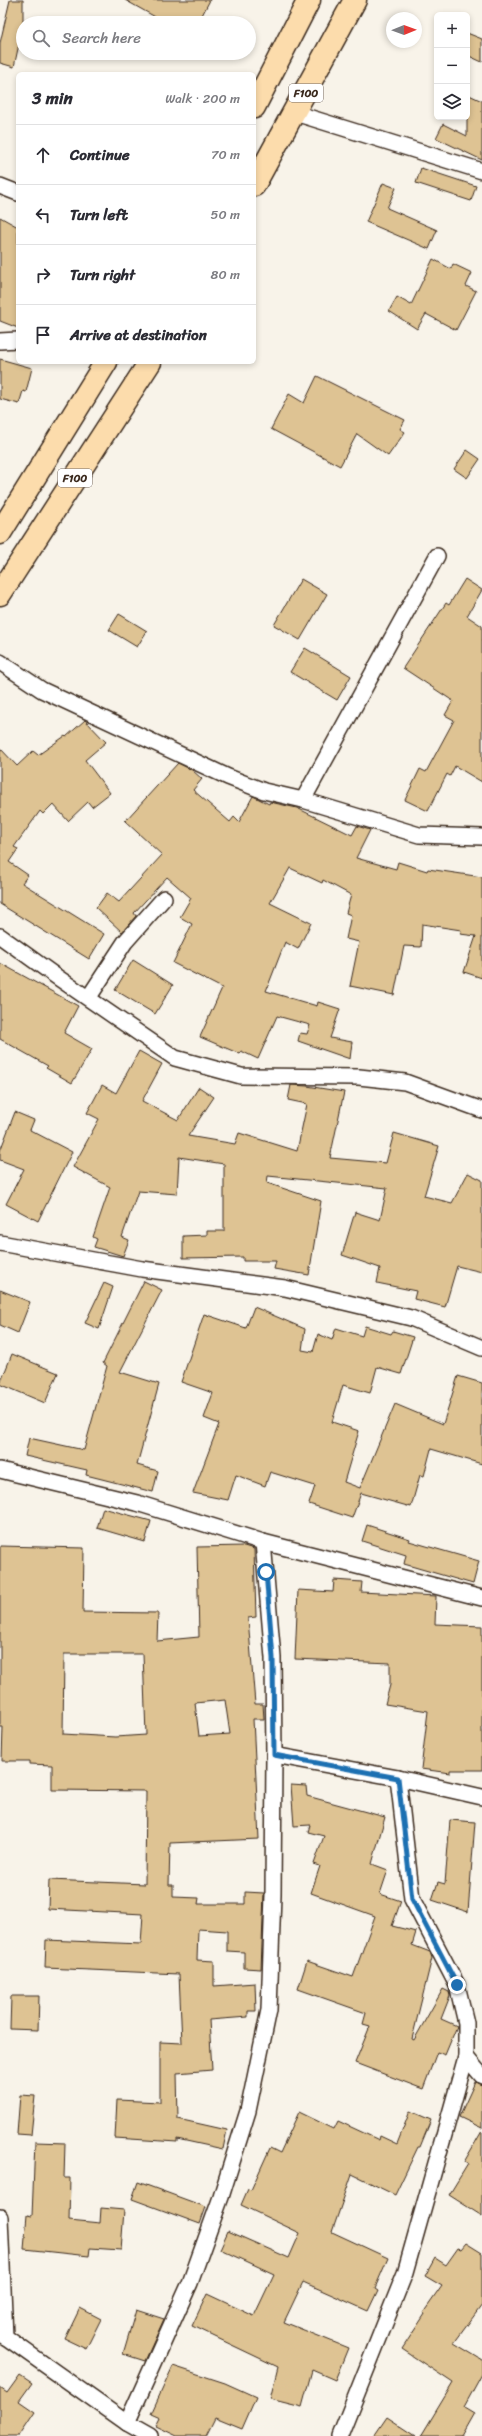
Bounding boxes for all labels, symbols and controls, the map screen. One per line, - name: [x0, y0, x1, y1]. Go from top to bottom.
- north arrow: [386, 12, 422, 48]
- map controls: [434, 12, 470, 120]
- button: +: [434, 12, 470, 48]
- search box: [16, 16, 256, 60]
- text: Search here: [62, 25, 141, 51]
- icon: search: [30, 27, 52, 49]
- button: −: [434, 48, 470, 84]
- text: 3 min: [32, 83, 73, 113]
- road number: F100: [289, 84, 323, 102]
- button: layers: [434, 84, 470, 120]
- text: Walk · 200 m: [165, 87, 240, 110]
- text: Continue: [70, 142, 130, 168]
- text: 70 m: [211, 143, 240, 166]
- icon: ahead: [32, 144, 54, 166]
- text: Turn left: [70, 202, 128, 228]
- text: 50 m: [210, 203, 240, 226]
- icon: left: [32, 204, 54, 226]
- text: Turn right: [70, 262, 135, 288]
- text: 80 m: [211, 263, 240, 286]
- icon: right: [32, 264, 54, 286]
- text: Arrive at destination: [70, 322, 207, 348]
- icon: arrive: [32, 324, 54, 346]
- road number: F100: [58, 469, 92, 487]
- route start: [257, 1563, 275, 1581]
- route end: [448, 1976, 466, 1994]

